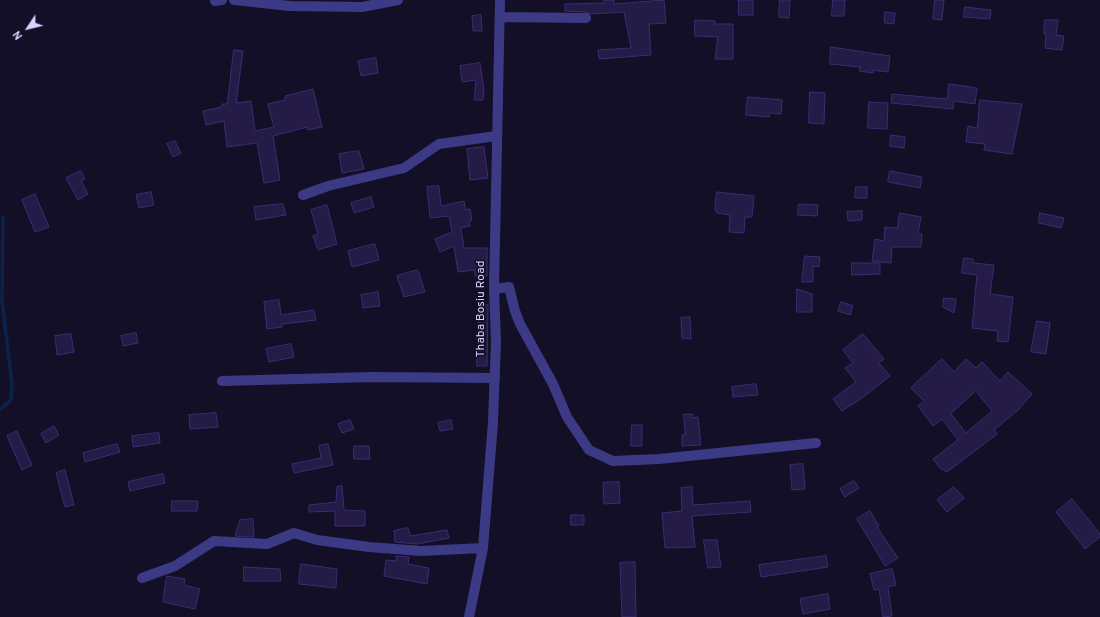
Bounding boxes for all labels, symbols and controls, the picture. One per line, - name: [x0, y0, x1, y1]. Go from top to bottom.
- north arrow: [8, 8, 48, 48]
- text: N: [10, 28, 26, 42]
- street label: Thaba Bosiu Road: [475, 261, 489, 357]

